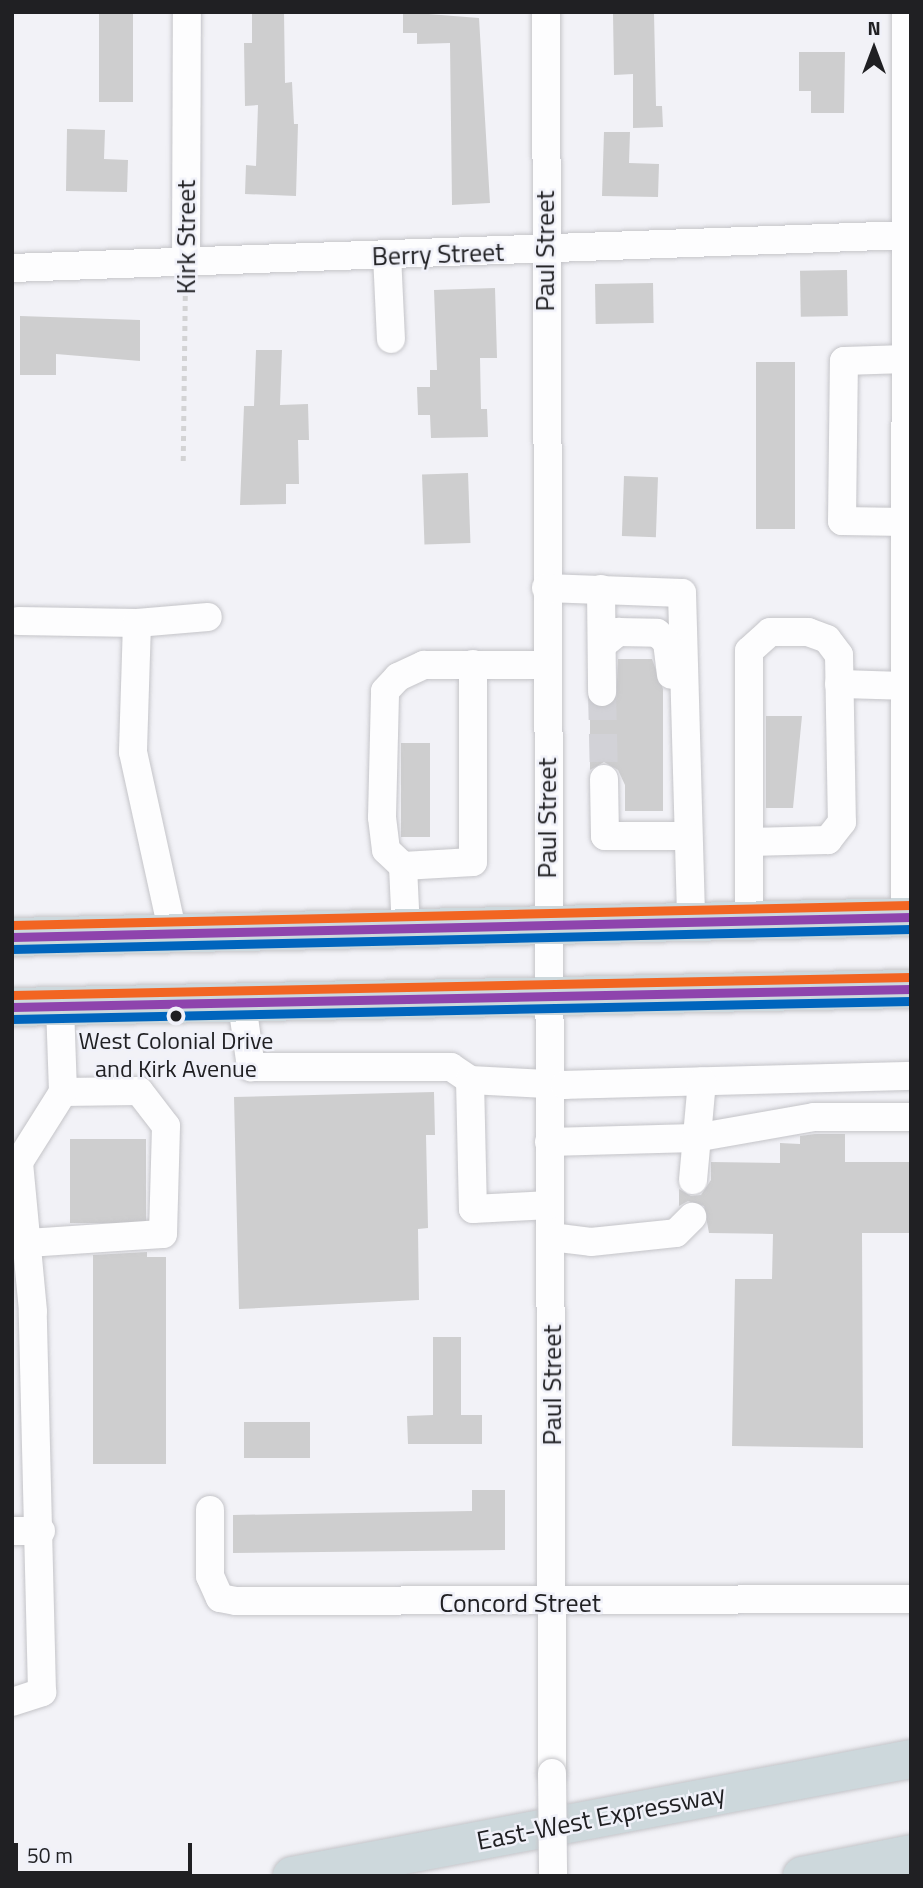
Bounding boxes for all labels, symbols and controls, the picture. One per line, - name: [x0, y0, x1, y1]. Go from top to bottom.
- text: N: [867, 13, 881, 42]
- north arrow: [839, 14, 909, 84]
- street label: Kirk Street: [170, 180, 202, 294]
- street label: Paul Street: [529, 191, 561, 311]
- street label: Berry Street: [371, 236, 505, 272]
- street label: Paul Street: [531, 758, 563, 878]
- marker: West Colonial Drive and Kirk Avenue: [169, 1009, 183, 1023]
- place label: West Colonial Drive and Kirk Avenue: [79, 1027, 273, 1083]
- street label: Paul Street: [536, 1325, 568, 1445]
- street label: Concord Street: [439, 1587, 601, 1619]
- street label: East-West Expressway: [474, 1778, 728, 1856]
- scale bar: [18, 1828, 196, 1872]
- text: 50 m: [27, 1839, 73, 1871]

